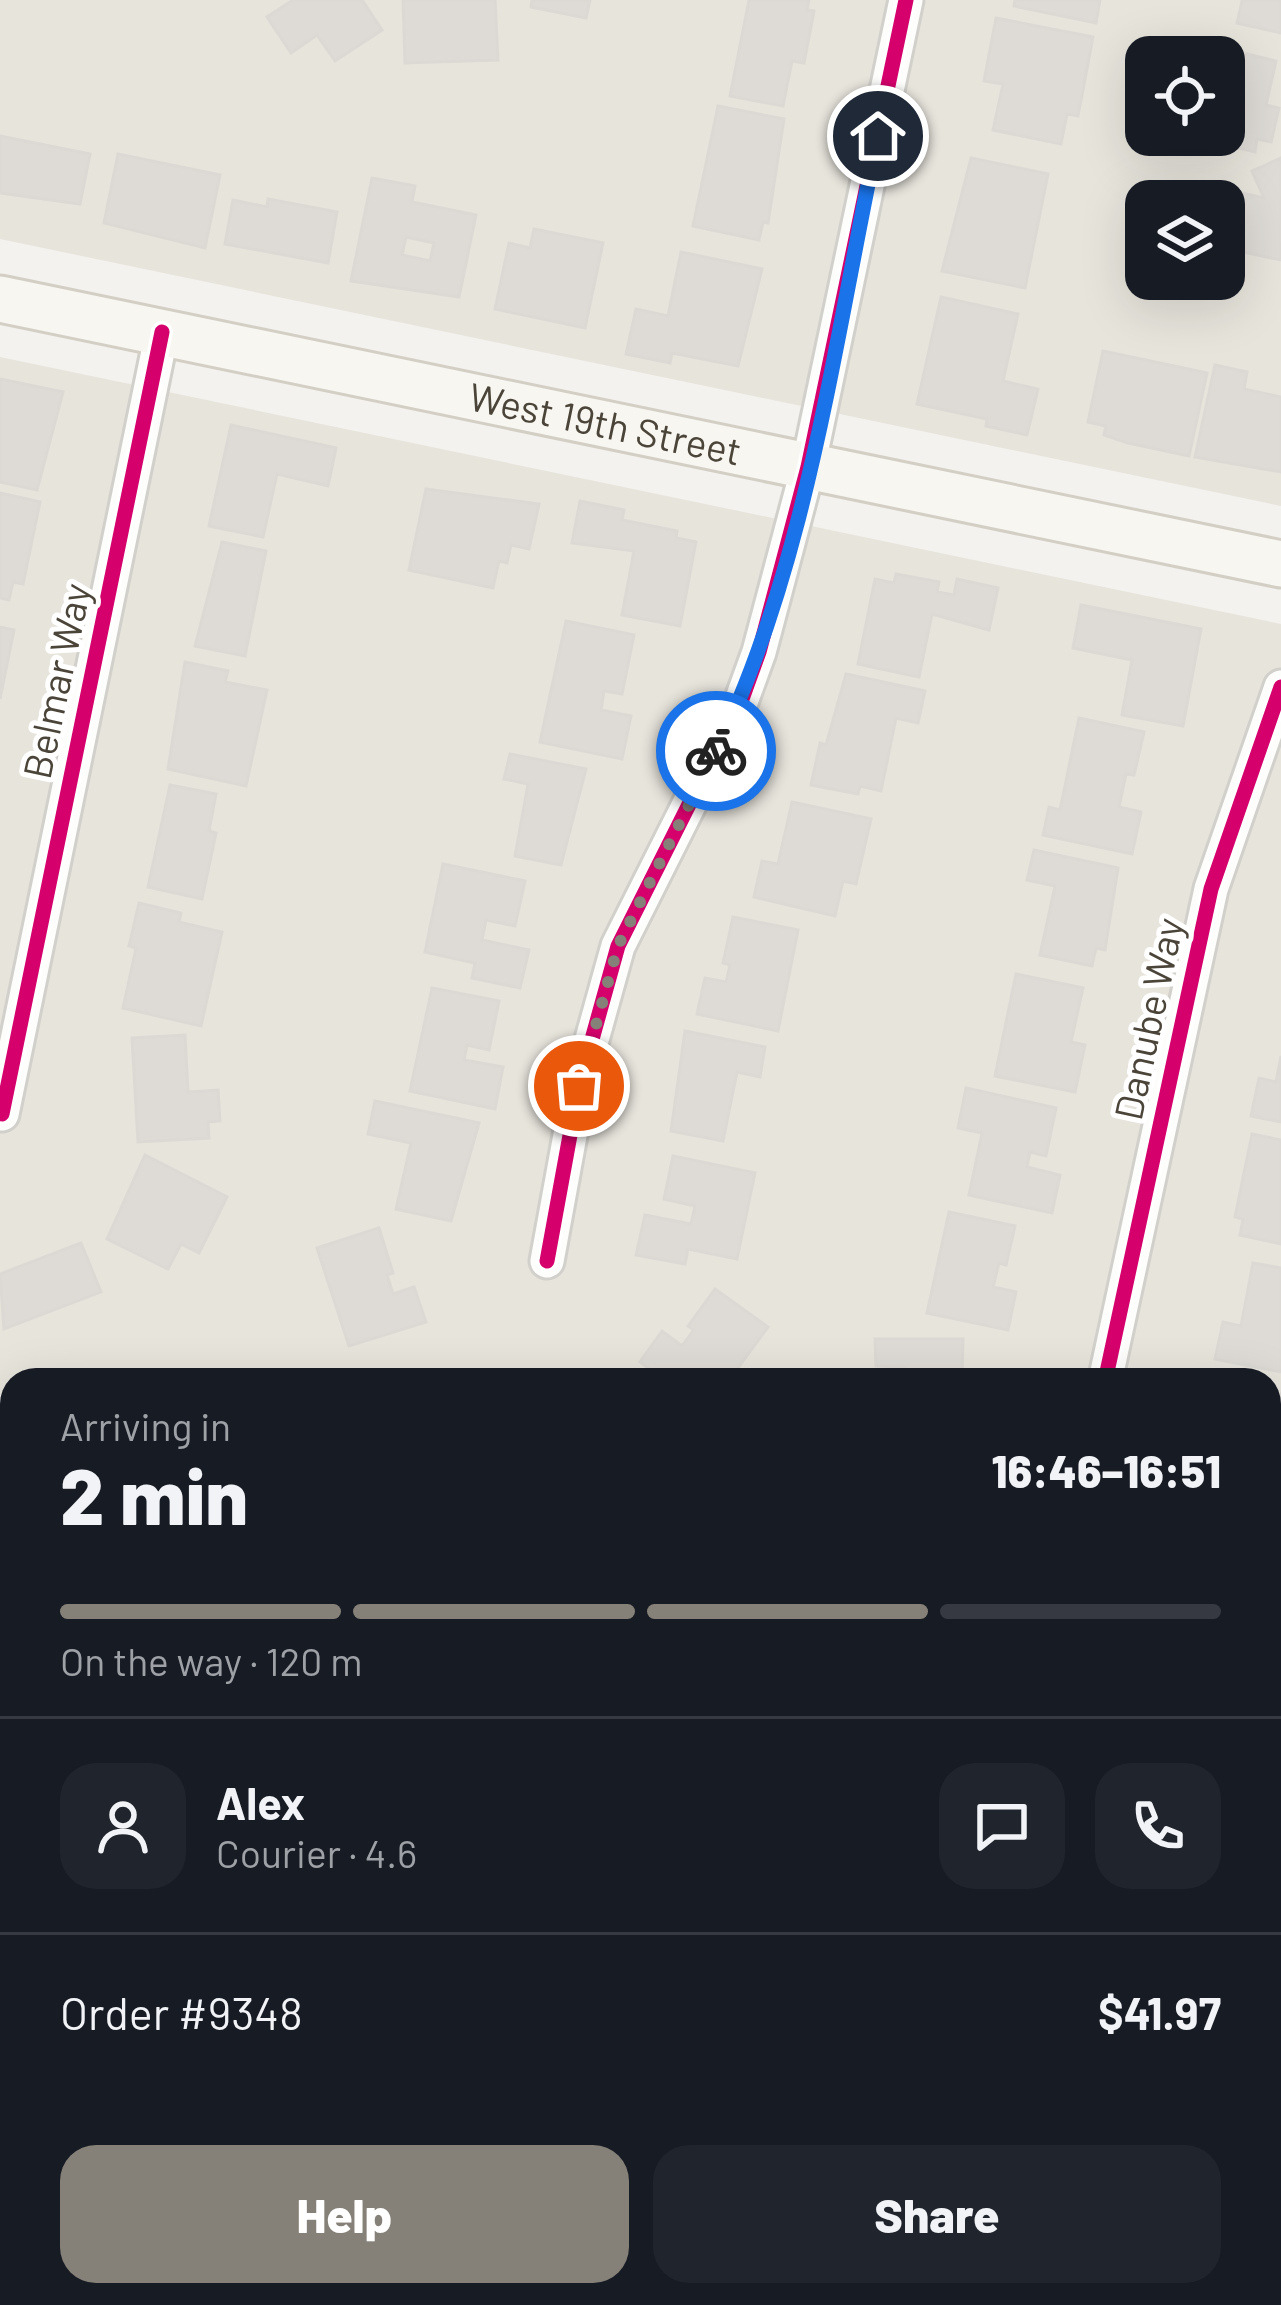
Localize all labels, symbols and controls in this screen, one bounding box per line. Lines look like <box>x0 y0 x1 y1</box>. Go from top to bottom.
map controls <box>1125 36 1245 300</box>
button: locate <box>1125 36 1245 156</box>
pin <box>827 85 929 187</box>
icon: home <box>845 103 911 169</box>
button: layers <box>1125 180 1245 300</box>
street label: West 19th Street <box>465 372 746 474</box>
street label: Belmar Way <box>12 579 99 783</box>
courier <box>656 691 776 811</box>
icon: bike <box>683 718 749 784</box>
street label: Danube Way <box>1103 913 1192 1124</box>
pin <box>528 1035 630 1137</box>
icon: bag <box>546 1053 612 1119</box>
text: Arriving in <box>60 1402 231 1449</box>
text: 16:46–16:51 <box>992 1443 1221 1497</box>
text: 2 min <box>60 1447 248 1541</box>
text: On the way · 120 m <box>60 1637 362 1684</box>
button: person <box>60 1763 186 1889</box>
button: chat <box>939 1763 1065 1889</box>
button: phone <box>1095 1763 1221 1889</box>
text: Alex <box>216 1775 305 1829</box>
text: Courier · 4.6 <box>216 1829 417 1876</box>
text: Order #9348 <box>60 1985 303 2039</box>
text: $41.97 <box>1098 1985 1221 2039</box>
button: Help <box>60 2145 629 2283</box>
button: Share <box>653 2145 1221 2283</box>

